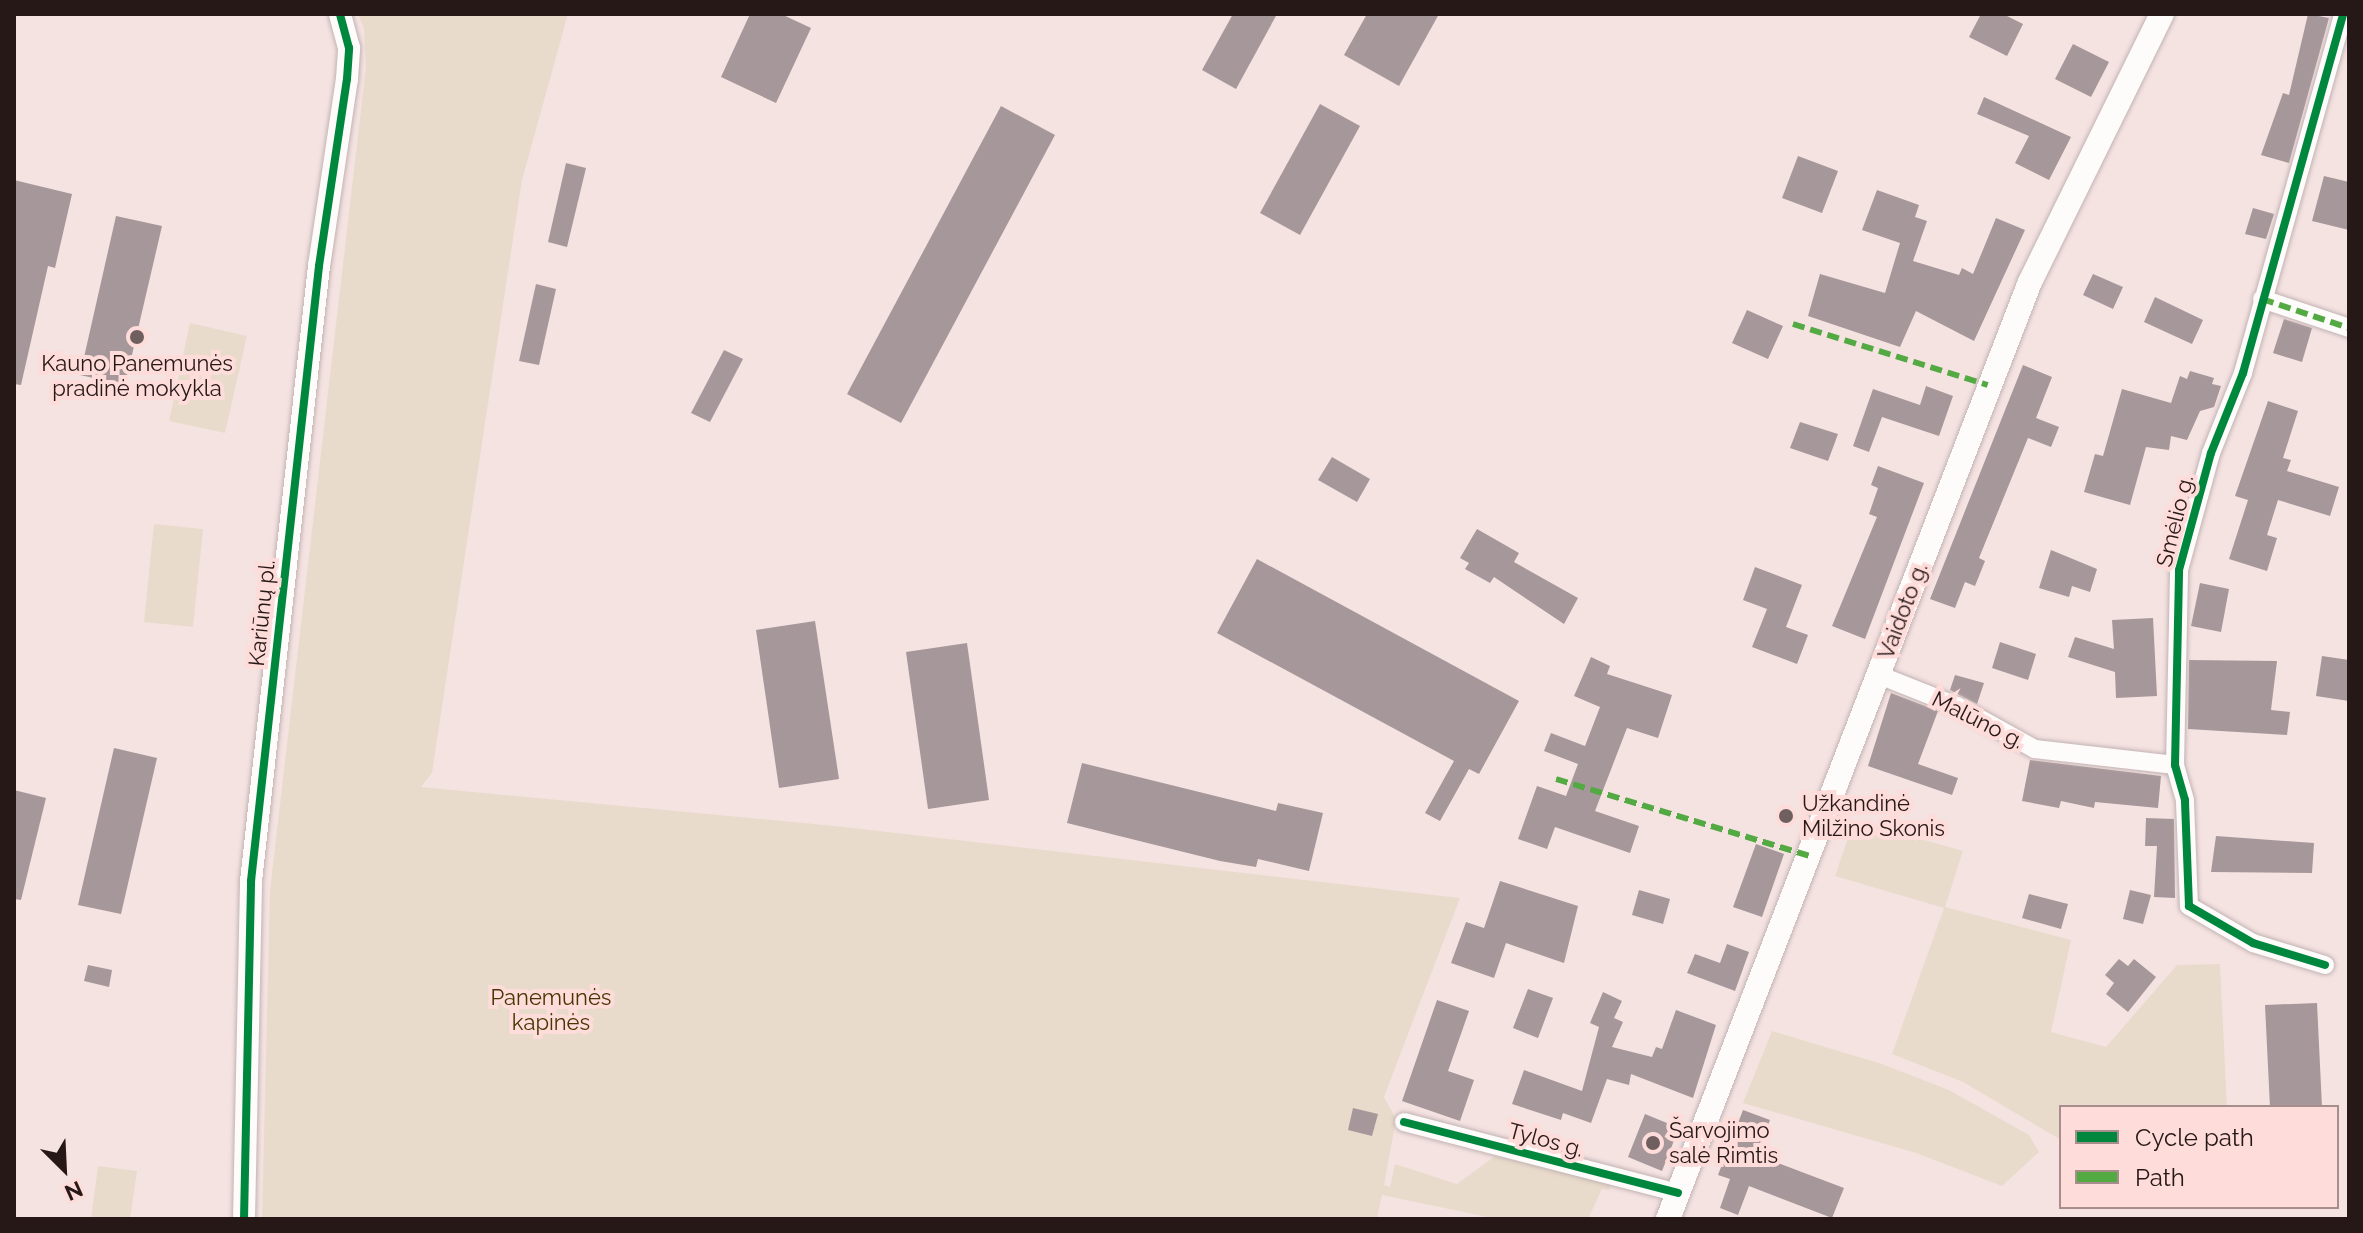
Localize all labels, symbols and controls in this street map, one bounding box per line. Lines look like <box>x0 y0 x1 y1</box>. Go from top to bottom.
marker: Kauno Panemunės pradinė mokykla <box>128 328 146 346</box>
place label: Kauno Panemunės pradinė mokykla <box>41 350 233 402</box>
street label: Smėlio g. <box>2151 472 2199 570</box>
street label: Kariūnų pl. <box>243 558 281 668</box>
street label: Vaidoto g. <box>1873 559 1933 663</box>
street label: Malūno g. <box>1928 686 2028 754</box>
place label: Užkandinė Milžino Skonis <box>1802 790 1945 842</box>
marker: Užkandinė Milžino Skonis <box>1777 807 1795 825</box>
park label: Panemunės kapinės <box>491 984 611 1036</box>
legend <box>2059 1105 2339 1209</box>
street label: Tylos g. <box>1506 1117 1586 1163</box>
place label: Šarvojimo salė Rimtis <box>1669 1117 1778 1168</box>
text: Cycle path <box>2135 1123 2254 1152</box>
north arrow <box>24 1129 104 1209</box>
marker: Šarvojimo salė Rimtis <box>1644 1134 1662 1152</box>
text: Path <box>2135 1163 2185 1192</box>
text: N <box>61 1176 87 1206</box>

